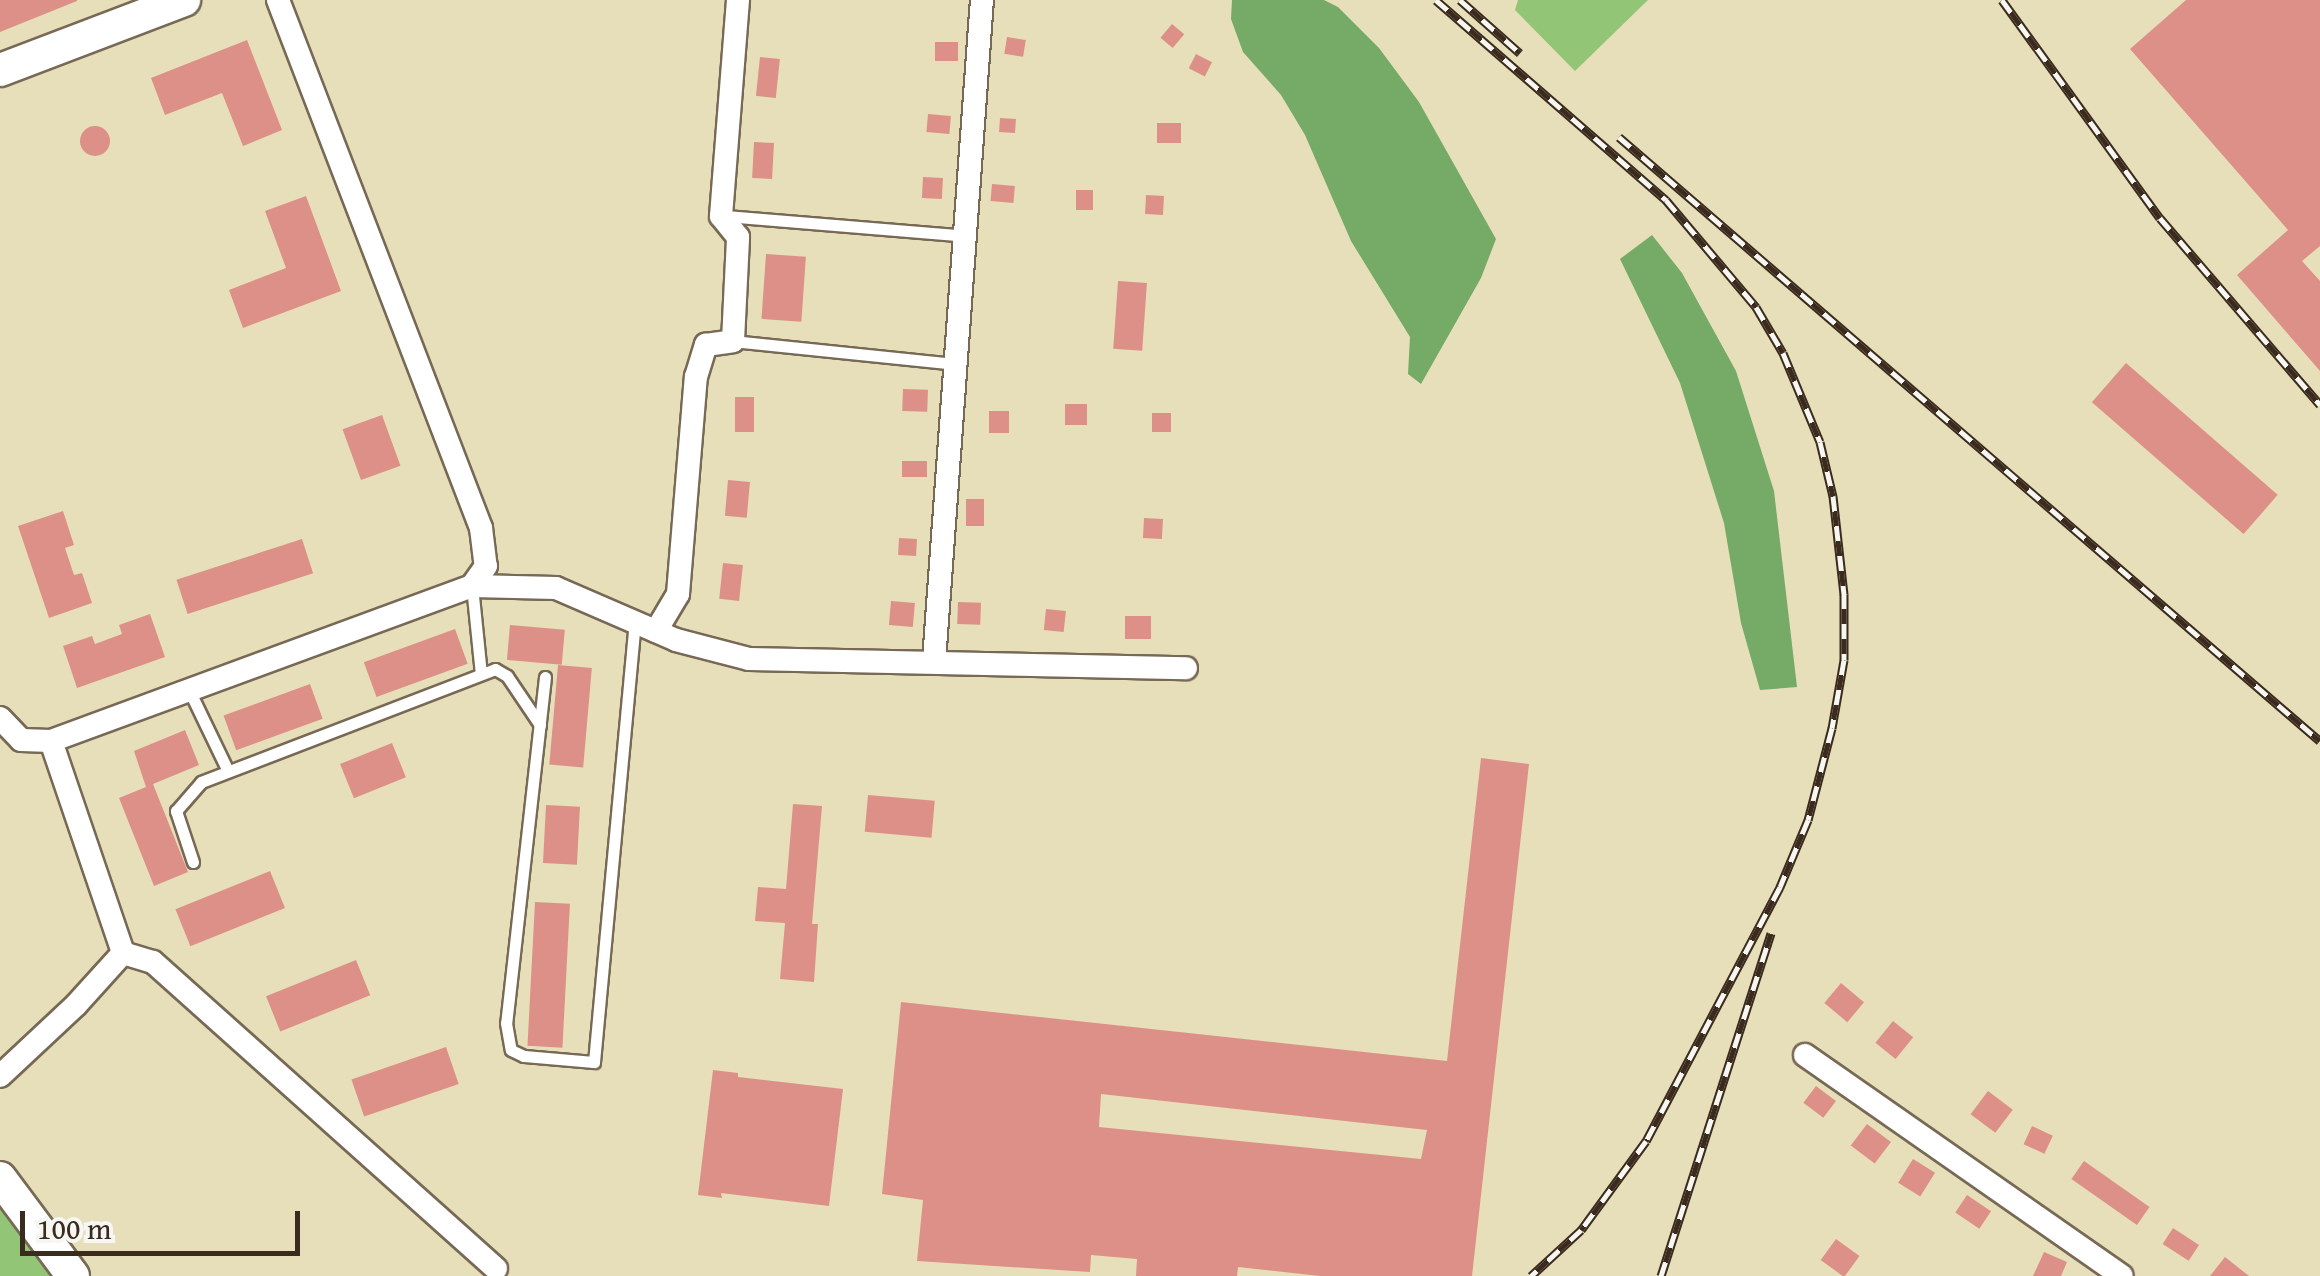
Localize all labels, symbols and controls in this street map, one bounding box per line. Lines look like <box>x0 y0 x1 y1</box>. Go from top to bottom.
scale bar <box>25 1191 305 1253</box>
text: 100 m <box>37 1206 111 1250</box>

